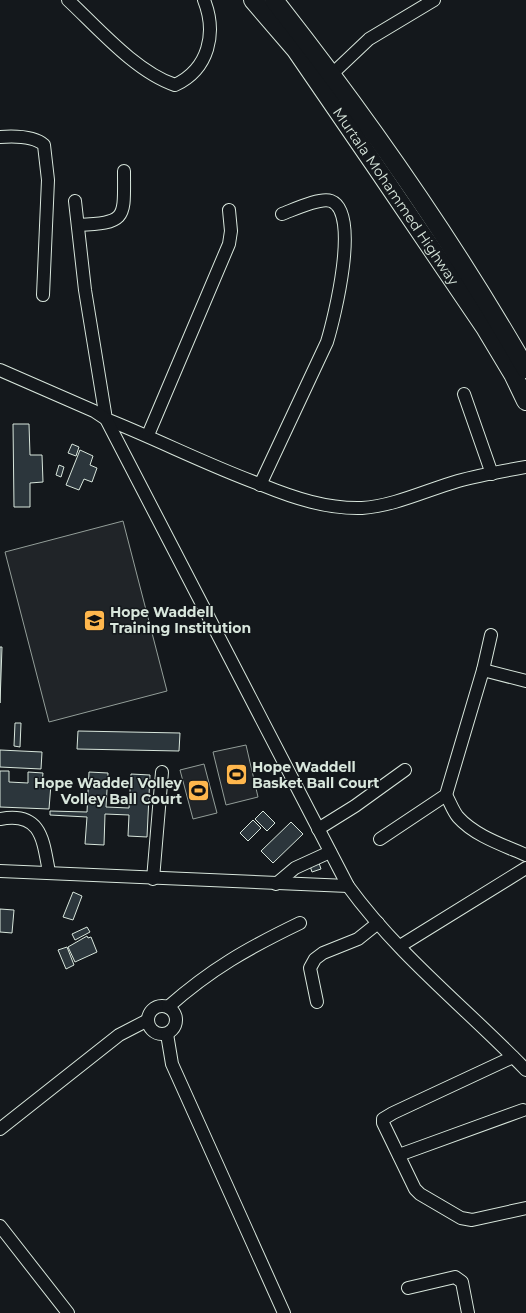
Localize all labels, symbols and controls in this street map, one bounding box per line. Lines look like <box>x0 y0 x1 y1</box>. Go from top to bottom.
street label: Murtala Mohammed Highway <box>329 104 463 289</box>
place label: Hope Waddell Training Institution <box>110 603 251 637</box>
school or university icon: Hope Waddell Training Institution <box>82 607 108 633</box>
place label: Hope Waddell Basket Ball Court <box>252 758 379 792</box>
sports icon: Hope Waddell Basket Ball Court <box>223 762 249 788</box>
place label: Hope Waddel Volley Volley Ball Court <box>34 774 183 808</box>
sports icon: Hope Waddel Volley Volley Ball Court <box>185 778 211 804</box>

